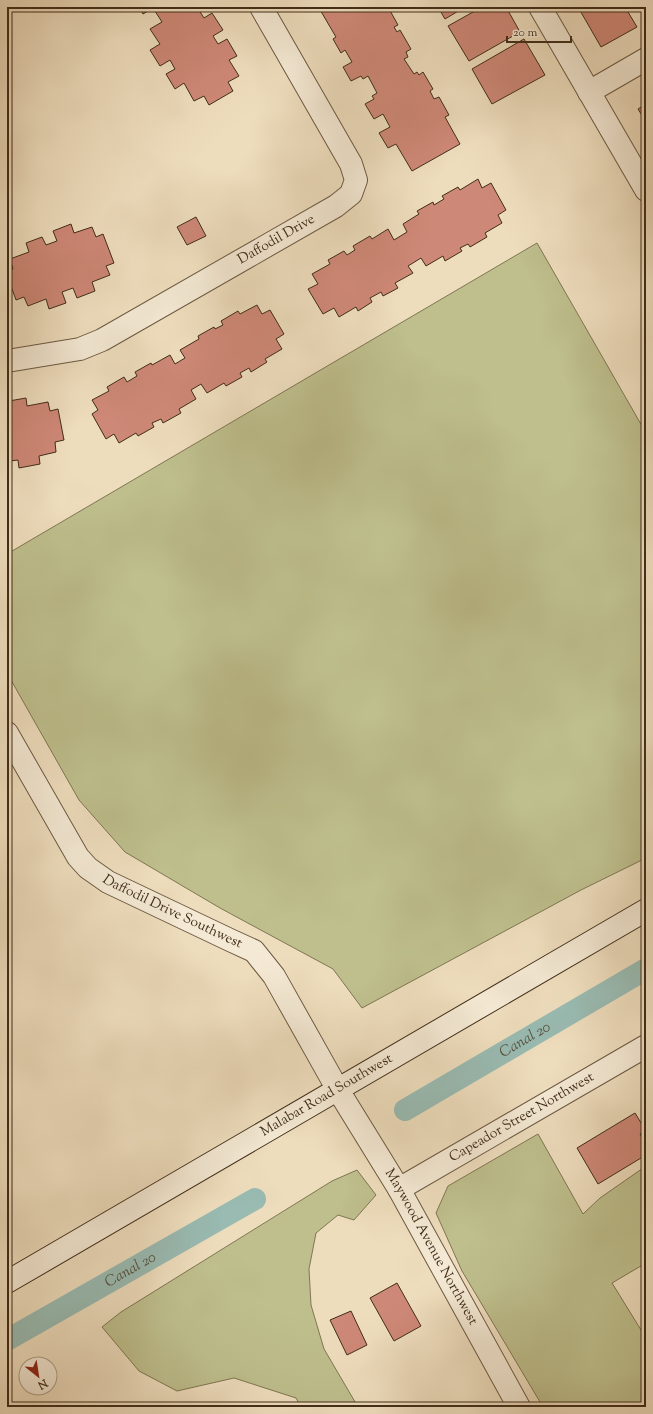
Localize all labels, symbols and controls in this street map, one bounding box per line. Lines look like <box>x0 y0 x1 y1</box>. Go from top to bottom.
scale bar <box>507 18 571 44</box>
text: 20 m <box>513 24 538 42</box>
street label: Daffodil Drive <box>234 210 319 270</box>
street label: Daffodil Drive Southwest <box>98 871 245 954</box>
water label: Canal 20 <box>495 1016 555 1063</box>
street label: Malabar Road Southwest <box>257 1049 397 1142</box>
street label: Capeador Street Northwest <box>446 1068 598 1168</box>
street label: Maywood Avenue Northwest <box>379 1165 482 1329</box>
water label: Canal 20 <box>101 1247 160 1293</box>
north arrow <box>18 1356 58 1396</box>
text: N <box>35 1374 51 1393</box>

